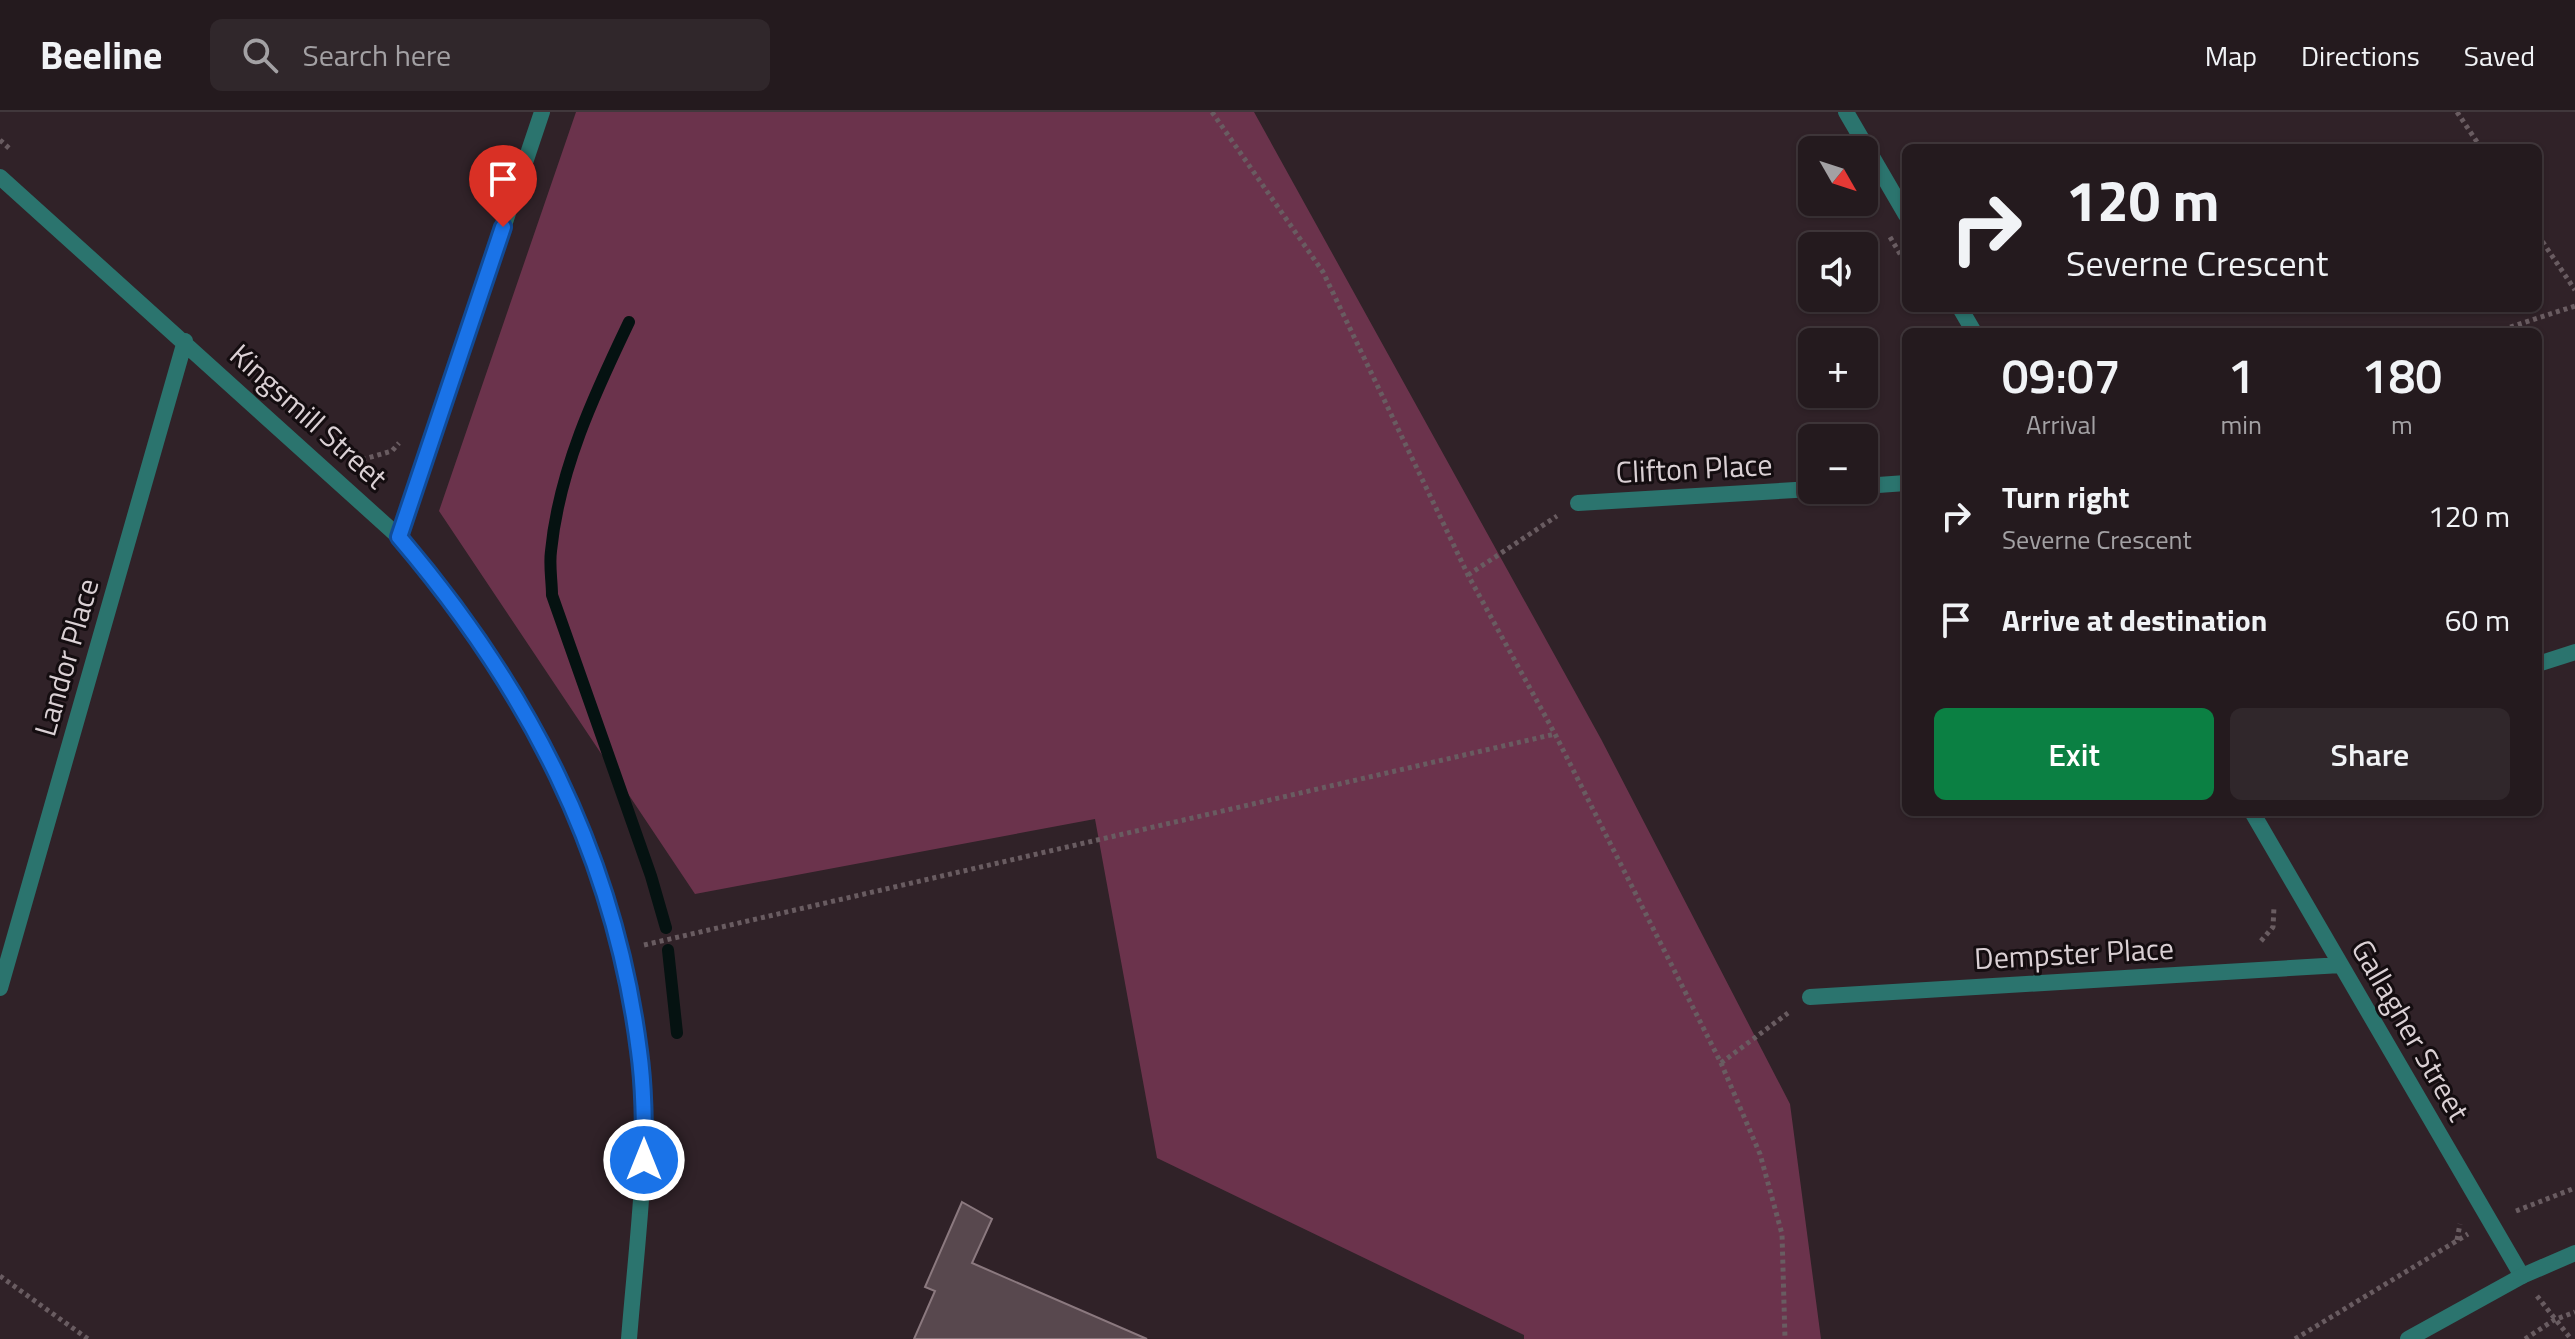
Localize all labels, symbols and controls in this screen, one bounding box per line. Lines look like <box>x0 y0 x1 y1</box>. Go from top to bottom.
search box <box>210 19 770 91</box>
text: Beeline <box>40 26 162 84</box>
text: Search here <box>302 32 451 78</box>
icon: search <box>238 33 282 77</box>
text: Map <box>2205 34 2257 77</box>
text: Directions <box>2301 34 2420 77</box>
text: Saved <box>2464 34 2535 77</box>
north arrow <box>1798 136 1878 216</box>
map controls <box>1798 136 1878 504</box>
pin <box>469 145 537 227</box>
icon: arrive <box>481 157 525 201</box>
text: 120 m <box>2066 158 2219 243</box>
icon: right <box>1934 176 2038 280</box>
button: sound <box>1798 232 1878 312</box>
text: Severne Crescent <box>2066 235 2328 290</box>
button: + <box>1798 328 1878 408</box>
street label: Kingsmill Street <box>220 332 399 500</box>
text: 09:07 <box>2002 339 2121 412</box>
text: 1 <box>2228 339 2255 412</box>
text: 180 <box>2362 339 2442 412</box>
text: Arrival <box>2026 405 2096 444</box>
text: min <box>2220 405 2262 444</box>
text: m <box>2391 405 2413 444</box>
button: − <box>1798 424 1878 504</box>
street label: Clifton Place <box>1615 441 1773 495</box>
text: Turn right <box>2002 474 2130 520</box>
text: 120 m <box>2428 493 2510 539</box>
icon: right <box>1934 494 1978 538</box>
text: Severne Crescent <box>2002 520 2192 559</box>
street label: Landor Place <box>22 573 110 741</box>
text: Arrive at destination <box>2002 597 2267 643</box>
text: 60 m <box>2445 597 2510 643</box>
icon: arrive <box>1934 598 1978 642</box>
button: Exit <box>1934 708 2214 800</box>
button: Share <box>2230 708 2510 800</box>
street label: Dempster Place <box>1973 925 2175 981</box>
street label: Gallagher Street <box>2340 930 2482 1130</box>
position arrow <box>602 1118 686 1202</box>

